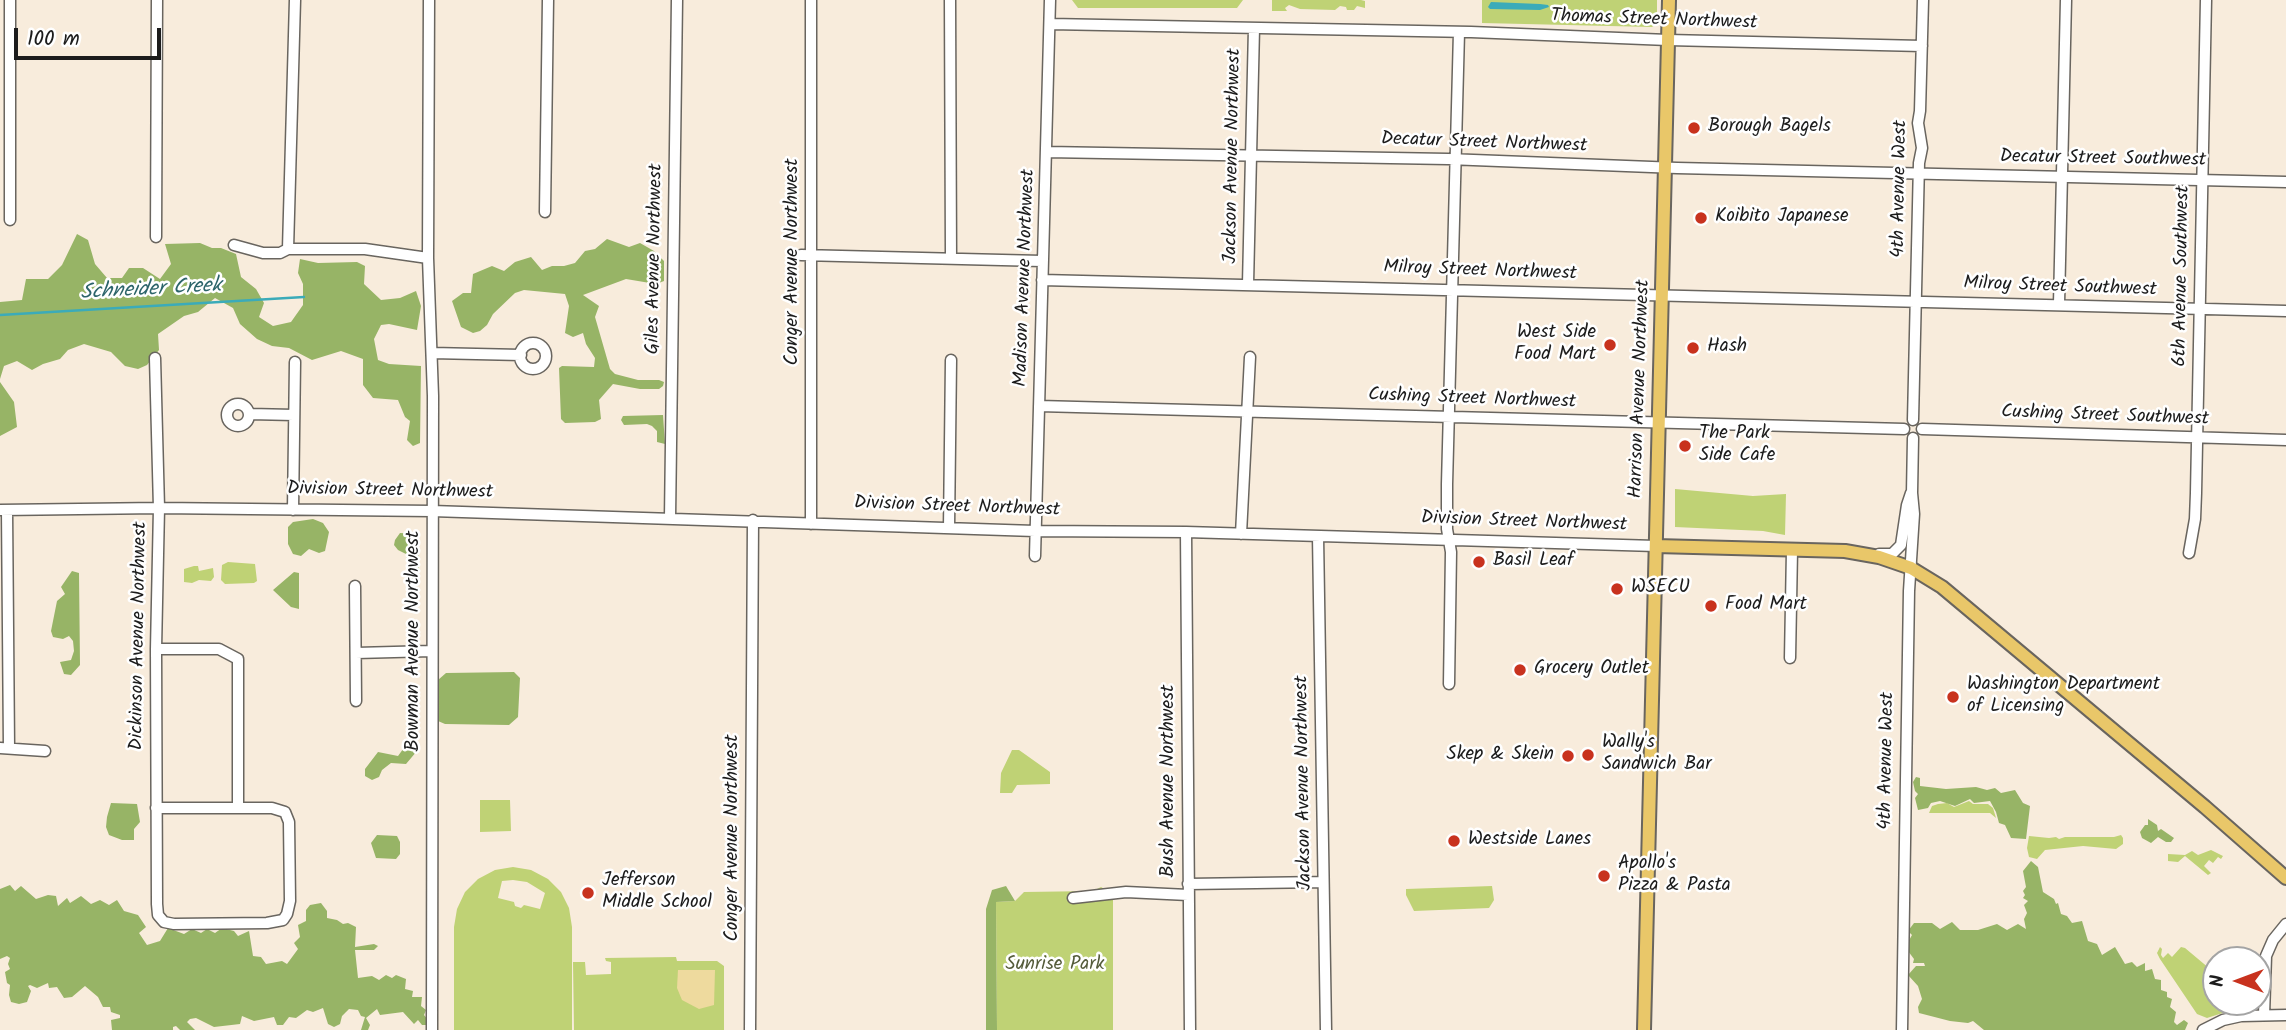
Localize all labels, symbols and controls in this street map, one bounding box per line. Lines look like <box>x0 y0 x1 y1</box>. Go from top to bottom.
street label: Thomas Street Northwest <box>1550 6 1758 36</box>
scale bar <box>18 14 164 58</box>
text: 100 m <box>27 23 80 56</box>
street label: Jackson Avenue Northwest <box>1221 48 1247 264</box>
place label: Borough Bagels <box>1708 117 1831 139</box>
marker: Borough Bagels <box>1686 120 1702 136</box>
street label: 4th Avenue West <box>1888 120 1914 258</box>
street label: Decatur Street Northwest <box>1380 129 1588 159</box>
street label: Decatur Street Southwest <box>2000 147 2206 173</box>
street label: Conger Avenue Northwest <box>783 158 805 366</box>
street label: Giles Avenue Northwest <box>643 163 669 355</box>
street label: Madison Avenue Northwest <box>1011 169 1041 387</box>
street label: 6th Avenue Southwest <box>2170 185 2196 367</box>
place label: Koibito Japanese <box>1715 207 1849 229</box>
marker: Koibito Japanese <box>1693 210 1709 226</box>
street label: Milroy Street Northwest <box>1383 257 1577 287</box>
street label: Milroy Street Southwest <box>1963 273 2157 303</box>
water label: Schneider Creek <box>80 275 222 307</box>
street label: Harrison Avenue Northwest <box>1626 279 1656 499</box>
place label: West Side Food Mart <box>1514 323 1596 367</box>
marker: West Side Food Mart <box>1602 337 1618 353</box>
place label: Hash <box>1707 337 1747 359</box>
marker: Hash <box>1685 340 1701 356</box>
street label: Cushing Street Northwest <box>1368 385 1576 415</box>
street label: Cushing Street Southwest <box>2001 402 2209 432</box>
place label: The Park Side Cafe <box>1699 424 1775 468</box>
marker: The Park Side Cafe <box>1677 438 1693 454</box>
street label: Division Street Northwest <box>287 479 493 505</box>
street label: Division Street Northwest <box>854 493 1060 523</box>
street label: Division Street Northwest <box>1421 508 1627 538</box>
street label: Dickinson Avenue Northwest <box>127 521 153 751</box>
street label: Bowman Avenue Northwest <box>404 531 426 751</box>
place label: Basil Leaf <box>1493 551 1574 573</box>
marker: Basil Leaf <box>1471 554 1487 570</box>
place label: WSECU <box>1631 578 1690 600</box>
marker: WSECU <box>1609 581 1625 597</box>
place label: Food Mart <box>1725 595 1807 617</box>
marker: Food Mart <box>1703 598 1719 614</box>
place label: Grocery Outlet <box>1534 659 1649 681</box>
marker: Grocery Outlet <box>1512 662 1528 678</box>
street label: Jackson Avenue Northwest <box>1292 675 1318 891</box>
place label: Washington Department of Licensing <box>1967 675 2160 719</box>
street label: Bush Avenue Northwest <box>1159 685 1181 877</box>
marker: Washington Department of Licensing <box>1945 689 1961 705</box>
street label: 4th Avenue West <box>1875 692 1901 830</box>
place label: Wally's Sandwich Bar <box>1602 733 1711 777</box>
street label: Conger Avenue Northwest <box>723 734 745 942</box>
place label: Skep & Skein <box>1447 745 1554 767</box>
marker: Wally's Sandwich Bar <box>1580 747 1596 763</box>
marker: Skep & Skein <box>1560 748 1576 764</box>
place label: Westside Lanes <box>1468 830 1591 852</box>
marker: Westside Lanes <box>1446 833 1462 849</box>
place label: Apollo's Pizza & Pasta <box>1618 854 1731 898</box>
marker: Apollo's Pizza & Pasta <box>1596 868 1612 884</box>
place label: Jefferson Middle School <box>602 871 712 915</box>
marker: Jefferson Middle School <box>580 885 596 901</box>
north arrow <box>2202 946 2272 1016</box>
park label: Sunrise Park <box>1006 955 1104 977</box>
text: N <box>2203 975 2233 987</box>

